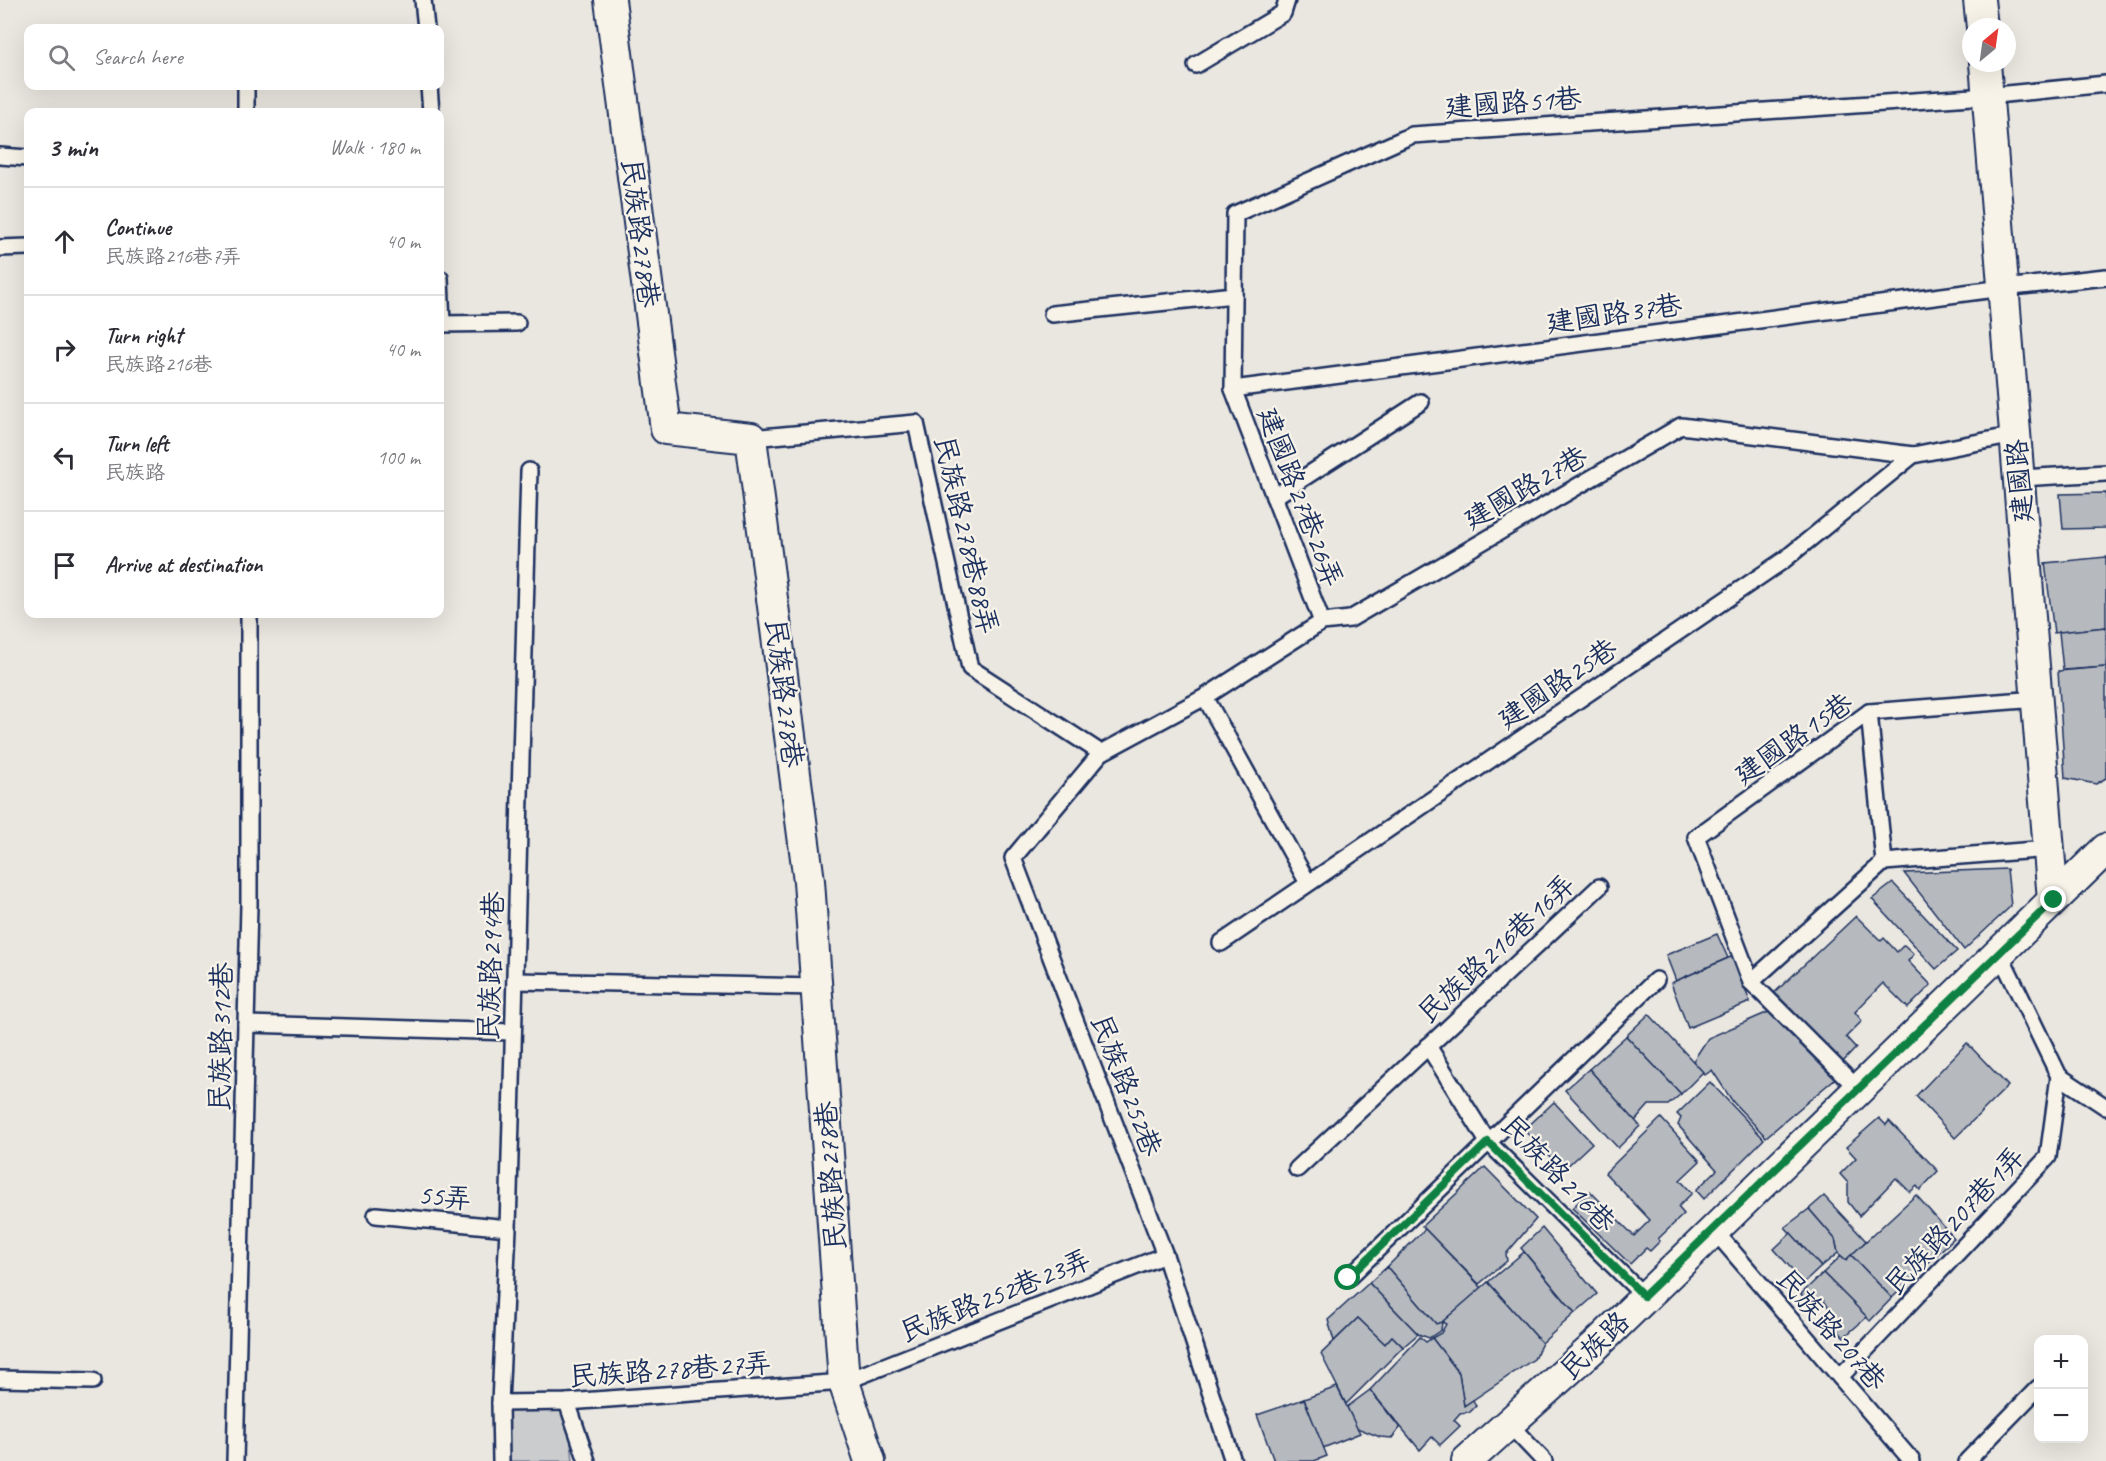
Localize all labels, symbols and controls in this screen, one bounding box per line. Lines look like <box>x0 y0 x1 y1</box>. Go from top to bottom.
north arrow <box>1962 18 2016 72</box>
search box <box>24 24 444 90</box>
icon: search <box>45 41 78 74</box>
text: Search here <box>93 43 183 71</box>
street label: 建國路51巷 <box>1443 80 1584 125</box>
text: 3 min <box>48 131 98 164</box>
text: Walk · 180 m <box>330 135 420 160</box>
street label: 民族路278巷 <box>614 157 667 311</box>
text: Continue <box>105 214 171 242</box>
icon: ahead <box>48 225 81 258</box>
text: 40 m <box>386 229 420 254</box>
text: 民族路216巷7弄 <box>105 244 241 269</box>
street label: 建國路37巷 <box>1544 286 1685 340</box>
text: Turn right <box>105 322 182 350</box>
icon: right <box>48 333 81 366</box>
text: 40 m <box>386 337 420 362</box>
text: 民族路216巷 <box>105 352 212 377</box>
street label: 建國路27巷26弄 <box>1250 402 1351 592</box>
text: Turn left <box>105 430 169 458</box>
street label: 民族路278巷88弄 <box>927 432 1006 638</box>
street label: 建國路27巷 <box>1457 437 1594 537</box>
street label: 建國路 <box>1998 438 2041 524</box>
icon: left <box>48 441 81 474</box>
text: 100 m <box>377 445 420 470</box>
text: 民族路 <box>105 460 165 485</box>
icon: arrive <box>48 549 81 582</box>
text: Arrive at destination <box>105 551 262 579</box>
street label: 民族路278巷 <box>758 617 811 771</box>
street label: 建國路25巷 <box>1491 630 1625 736</box>
street label: 建國路15巷 <box>1727 684 1860 792</box>
street label: 民族路216巷16弄 <box>1410 866 1583 1030</box>
route end <box>2040 886 2066 912</box>
street label: 民族路294巷 <box>470 890 511 1041</box>
street label: 民族路312巷 <box>202 961 239 1112</box>
street label: 民族路252巷 <box>1083 1009 1170 1162</box>
street label: 民族路278巷 <box>808 1099 853 1252</box>
street label: 民族路216巷 <box>1494 1107 1624 1240</box>
street label: 民族路207巷1弄 <box>1877 1139 2032 1302</box>
street label: 55弄 <box>417 1176 473 1217</box>
street label: 民族路252巷23弄 <box>895 1241 1096 1350</box>
street label: 民族路207巷 <box>1769 1261 1895 1398</box>
route start <box>1334 1264 1360 1290</box>
street label: 民族路 <box>1552 1304 1637 1387</box>
map controls <box>2034 1335 2088 1443</box>
button: + <box>2034 1335 2088 1389</box>
street label: 民族路278巷27弄 <box>568 1345 773 1394</box>
button: − <box>2034 1389 2088 1443</box>

